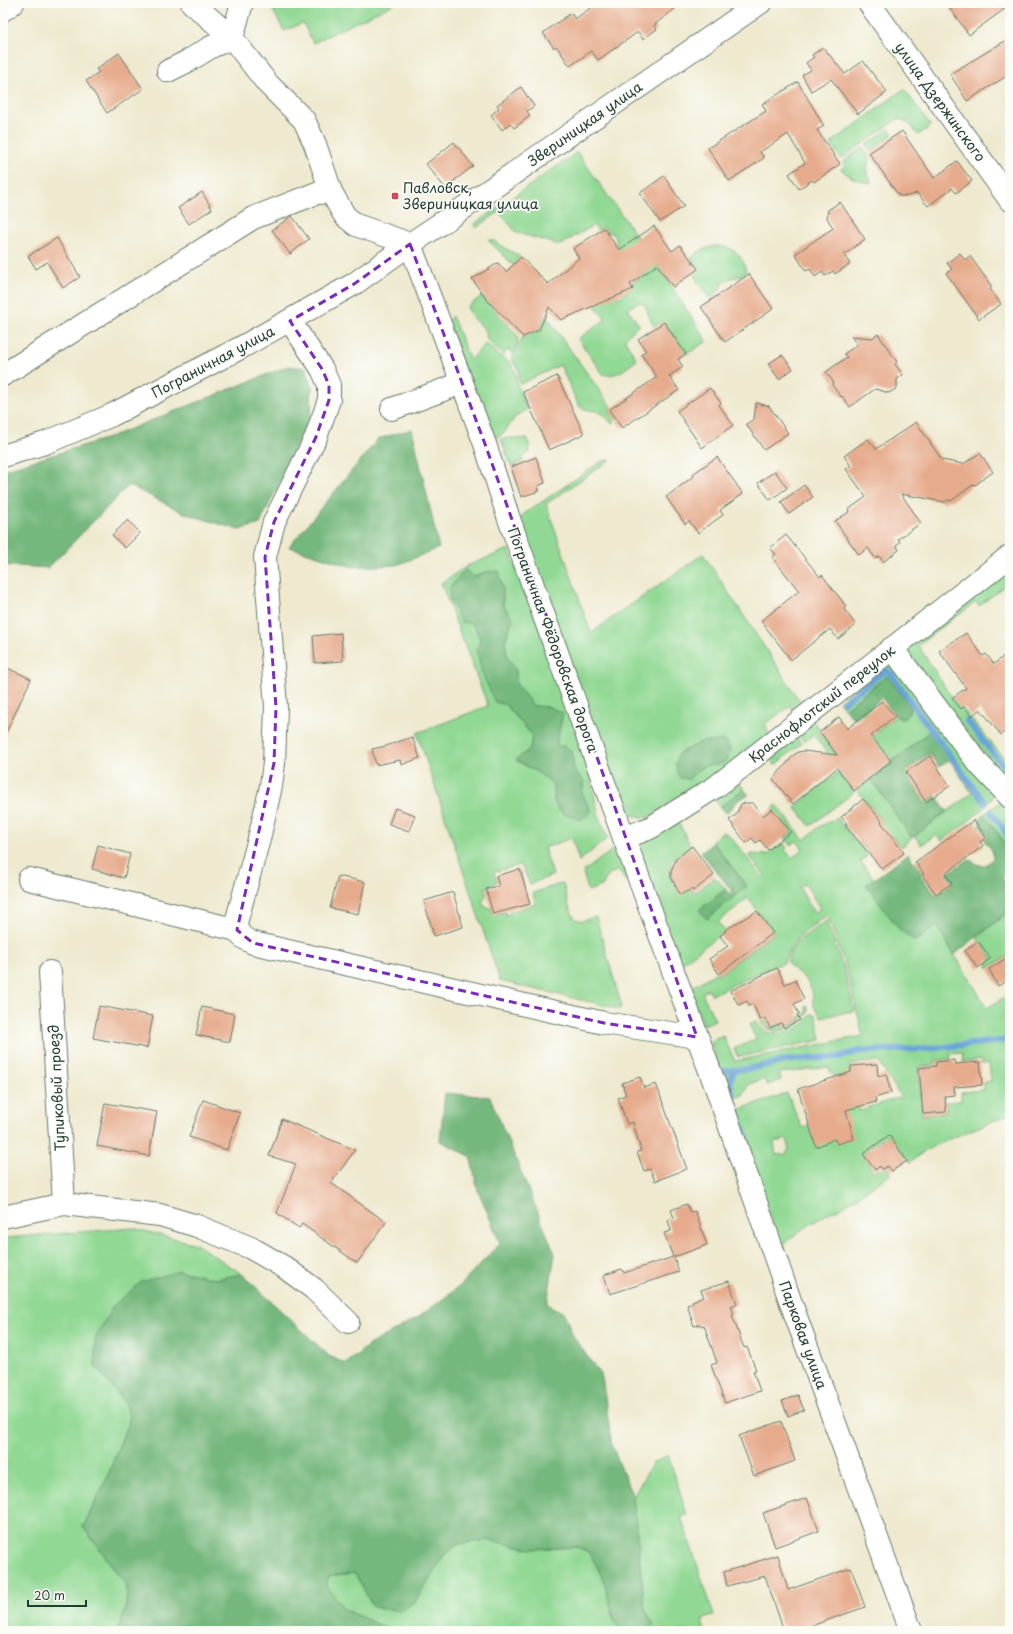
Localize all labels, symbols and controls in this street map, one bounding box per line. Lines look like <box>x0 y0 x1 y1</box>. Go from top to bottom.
street label: улица Дзержинского <box>890 38 991 166</box>
street label: Звериницкая улица <box>522 76 646 172</box>
place label: Павловск, Звериницкая улица <box>402 177 539 214</box>
marker: Павловск, Звериницкая улица <box>390 191 400 201</box>
street label: Пограничная улица <box>147 320 278 403</box>
street label: Пограничная Фёдоровская дорога <box>503 524 604 756</box>
street label: Краснофлотский переулок <box>744 639 900 767</box>
street label: Тупиковый проезд <box>43 1024 70 1152</box>
street label: Парковая улица <box>774 1278 833 1392</box>
scale bar <box>28 1582 86 1608</box>
text: 20 m <box>34 1586 65 1604</box>

